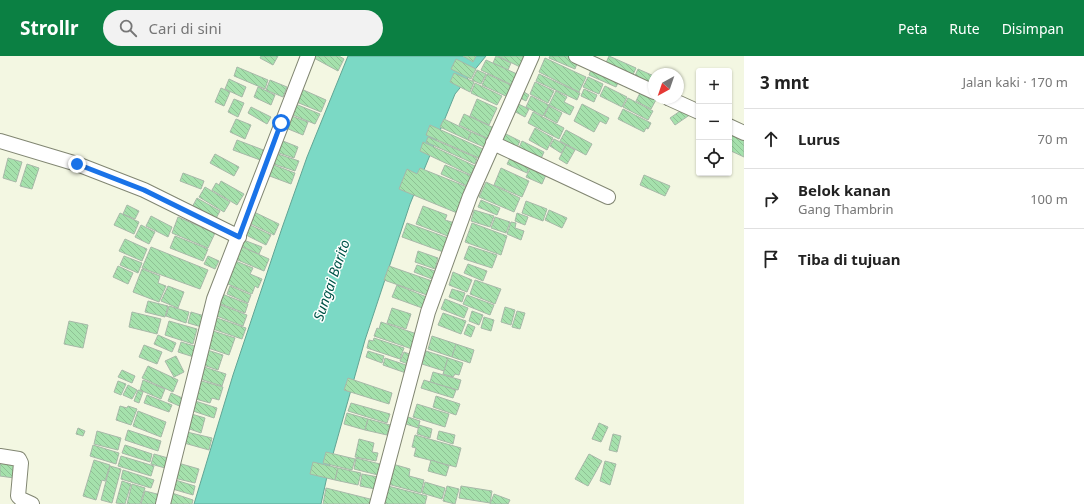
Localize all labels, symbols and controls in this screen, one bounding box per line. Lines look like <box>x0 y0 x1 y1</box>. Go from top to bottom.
search box <box>103 10 383 46</box>
text: Strollr <box>20 15 79 41</box>
icon: search <box>117 17 139 39</box>
text: Cari di sini <box>149 18 222 38</box>
text: Peta <box>898 19 927 38</box>
text: Rute <box>949 19 980 38</box>
text: Disimpan <box>1002 19 1064 38</box>
north arrow <box>648 68 684 104</box>
map controls <box>696 68 732 176</box>
button: + <box>696 68 732 104</box>
text: 3 mnt <box>760 71 809 94</box>
text: Jalan kaki · 170 m <box>962 73 1068 91</box>
button: − <box>696 104 732 140</box>
route start <box>272 114 290 132</box>
icon: ahead <box>760 128 782 150</box>
text: Lurus <box>798 129 840 149</box>
text: 70 m <box>1038 130 1068 148</box>
button: locate <box>696 140 732 176</box>
route end <box>68 155 86 173</box>
text: Belok kanan <box>798 180 891 200</box>
icon: right <box>760 188 782 210</box>
text: 100 m <box>1030 190 1068 208</box>
text: Gang Thambrin <box>798 200 894 218</box>
water label: Sungai Barito <box>308 237 354 323</box>
icon: arrive <box>760 248 782 270</box>
text: Tiba di tujuan <box>798 249 901 269</box>

